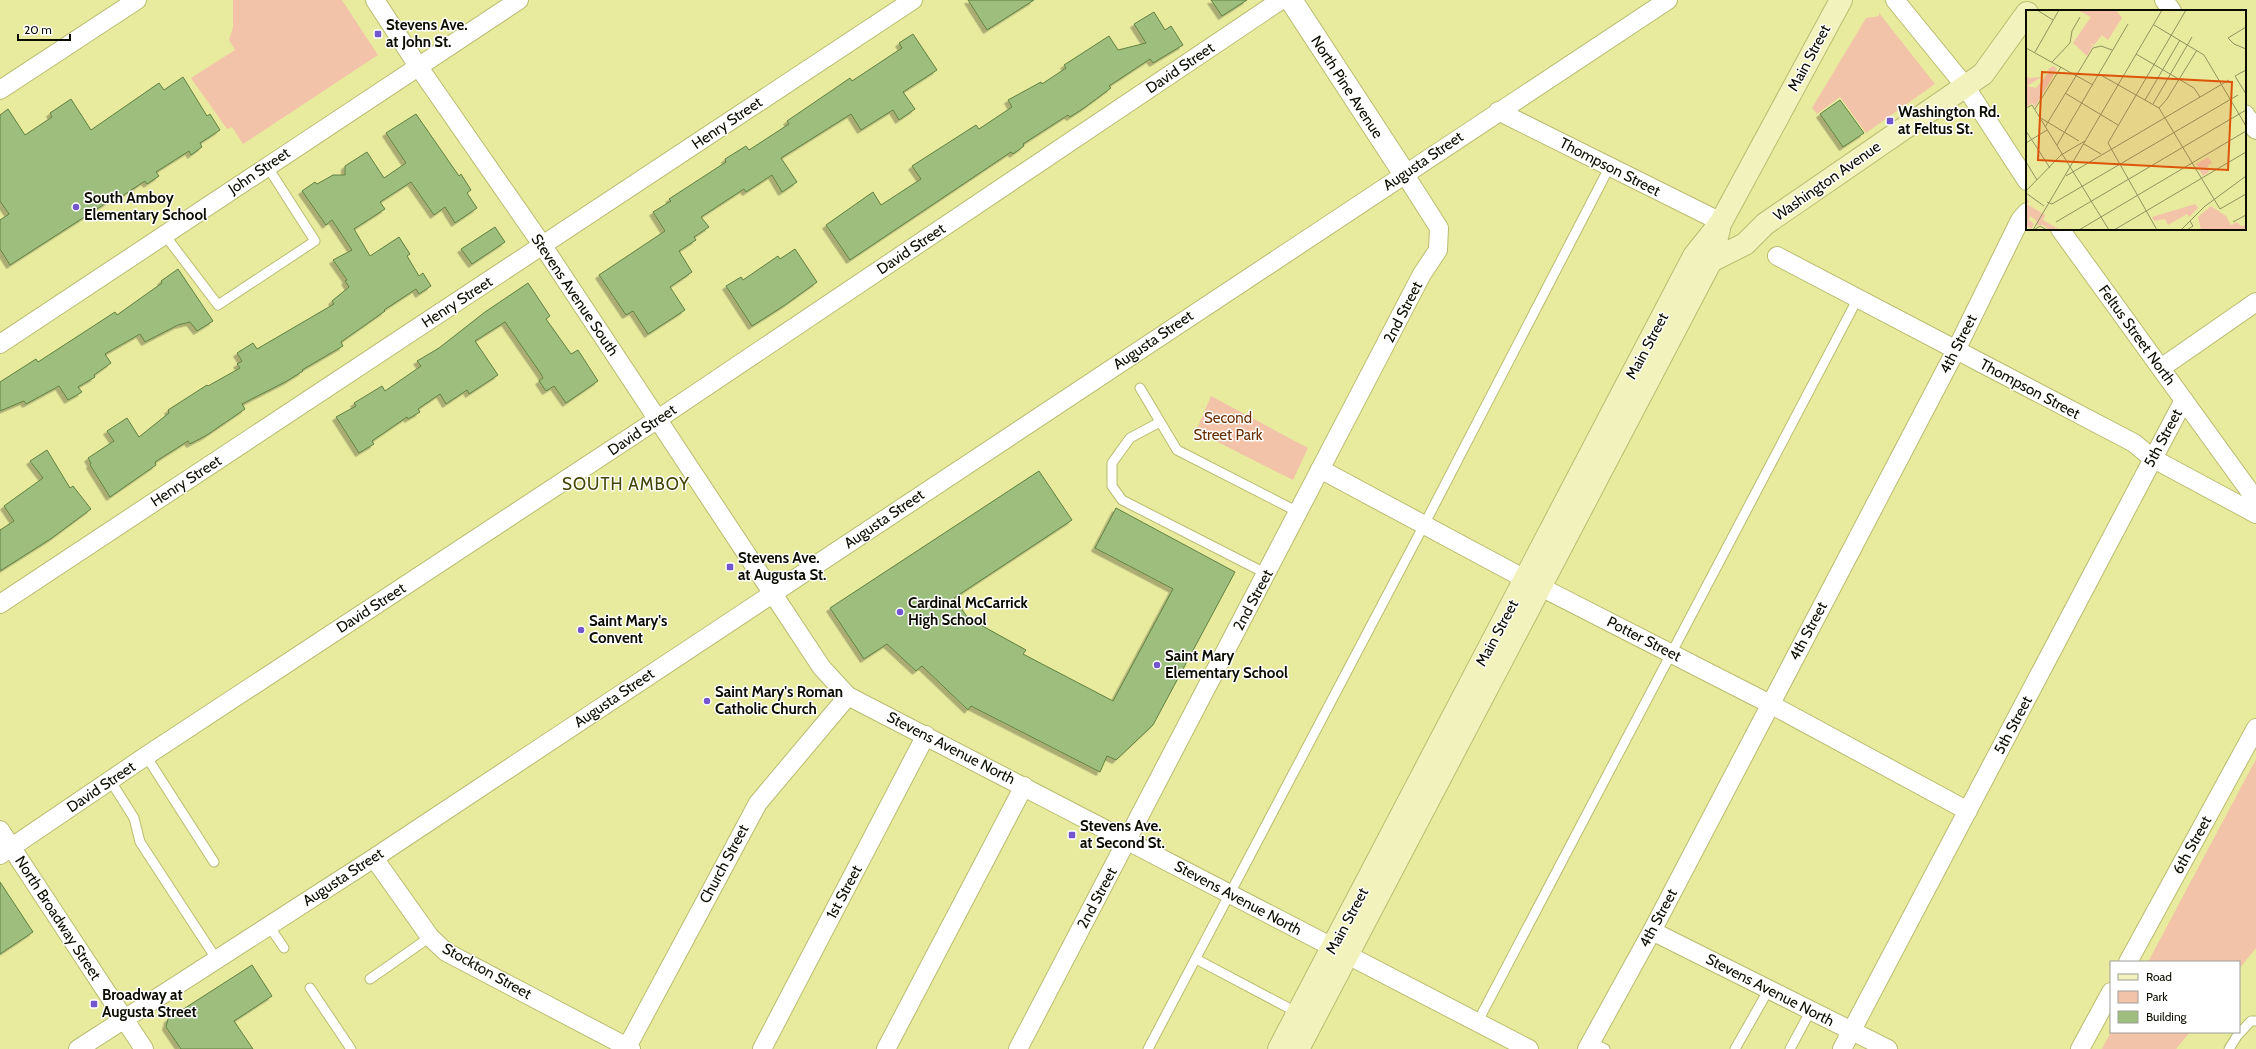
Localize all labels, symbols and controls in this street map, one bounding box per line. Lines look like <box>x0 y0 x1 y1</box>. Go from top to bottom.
inset map <box>2026 10 2246 230</box>
scale bar <box>18 16 70 42</box>
place label: Stevens Ave. at John St. <box>386 16 468 51</box>
text: 20 m <box>24 22 52 37</box>
street label: Main Street <box>1784 22 1834 94</box>
marker: Stevens Ave. at John St. <box>373 29 383 39</box>
street label: North Pine Avenue <box>1307 32 1387 142</box>
street label: David Street <box>1142 39 1218 97</box>
street label: Henry Street <box>689 93 765 153</box>
place label: Washington Rd. at Feltus St. <box>1898 103 2000 138</box>
marker: Washington Rd. at Feltus St. <box>1885 116 1895 126</box>
street label: Augusta Street <box>1380 128 1466 194</box>
street label: Thompson Street <box>1557 134 1663 200</box>
street label: Washington Avenue <box>1770 137 1884 225</box>
street label: John Street <box>224 144 293 199</box>
place label: South Amboy Elementary School <box>84 189 207 224</box>
marker: South Amboy Elementary School <box>71 202 81 212</box>
street label: David Street <box>873 220 949 278</box>
street label: Stevens Avenue South <box>528 231 622 359</box>
street label: Henry Street <box>418 272 496 332</box>
street label: 2nd Street <box>1380 278 1426 346</box>
street label: Feltus Street North <box>2095 281 2179 389</box>
street label: Augusta Street <box>1110 307 1196 373</box>
street label: Main Street <box>1622 310 1672 382</box>
street label: 4th Street <box>1936 311 1980 377</box>
street label: Thompson Street <box>1977 355 2083 423</box>
street label: David Street <box>604 401 680 459</box>
street label: 5th Street <box>2140 406 2186 470</box>
park label: Second Street Park <box>1194 409 1263 444</box>
street label: Henry Street <box>147 451 225 511</box>
district label: SOUTH AMBOY <box>562 474 690 494</box>
street label: Augusta Street <box>841 486 927 552</box>
place label: Stevens Ave. at Augusta St. <box>738 549 826 584</box>
marker: Stevens Ave. at Augusta St. <box>725 562 735 572</box>
street label: 2nd Street <box>1229 566 1277 634</box>
street label: David Street <box>333 579 409 637</box>
place label: Cardinal McCarrick High School <box>908 594 1029 629</box>
street label: Main Street <box>1472 597 1522 669</box>
street label: 4th Street <box>1785 599 1831 663</box>
marker: Cardinal McCarrick High School <box>895 607 905 617</box>
place label: Saint Mary's Convent <box>589 612 667 647</box>
street label: Potter Street <box>1604 613 1684 665</box>
marker: Saint Mary's Convent <box>576 625 586 635</box>
place label: Saint Mary Elementary School <box>1165 647 1288 682</box>
marker: Saint Mary Elementary School <box>1152 660 1162 670</box>
street label: Augusta Street <box>571 665 657 731</box>
place label: Saint Mary's Roman Catholic Church <box>715 683 843 718</box>
street label: 5th Street <box>1990 693 2036 757</box>
marker: Saint Mary's Roman Catholic Church <box>702 696 712 706</box>
street label: Stevens Avenue North <box>884 708 1018 788</box>
street label: David Street <box>63 758 139 816</box>
street label: 6th Street <box>2169 813 2215 877</box>
place label: Stevens Ave. at Second St. <box>1080 817 1165 852</box>
street label: Church Street <box>696 822 752 906</box>
marker: Stevens Ave. at Second St. <box>1067 830 1077 840</box>
street label: Augusta Street <box>299 844 387 910</box>
street label: North Broadway Street <box>11 853 105 983</box>
street label: Stevens Avenue North <box>1171 857 1305 939</box>
street label: 1st Street <box>822 862 866 922</box>
street label: 2nd Street <box>1073 864 1121 932</box>
street label: Main Street <box>1322 885 1372 957</box>
street label: 4th Street <box>1635 886 1681 950</box>
street label: Stockton Street <box>439 939 535 1003</box>
street label: Stevens Avenue North <box>1703 950 1837 1030</box>
legend <box>2110 961 2240 1033</box>
text: Road <box>2146 969 2172 984</box>
place label: Broadway at Augusta Street <box>102 986 197 1021</box>
text: Park <box>2146 989 2168 1004</box>
marker: Broadway at Augusta Street <box>89 999 99 1009</box>
text: Building <box>2146 1009 2188 1024</box>

